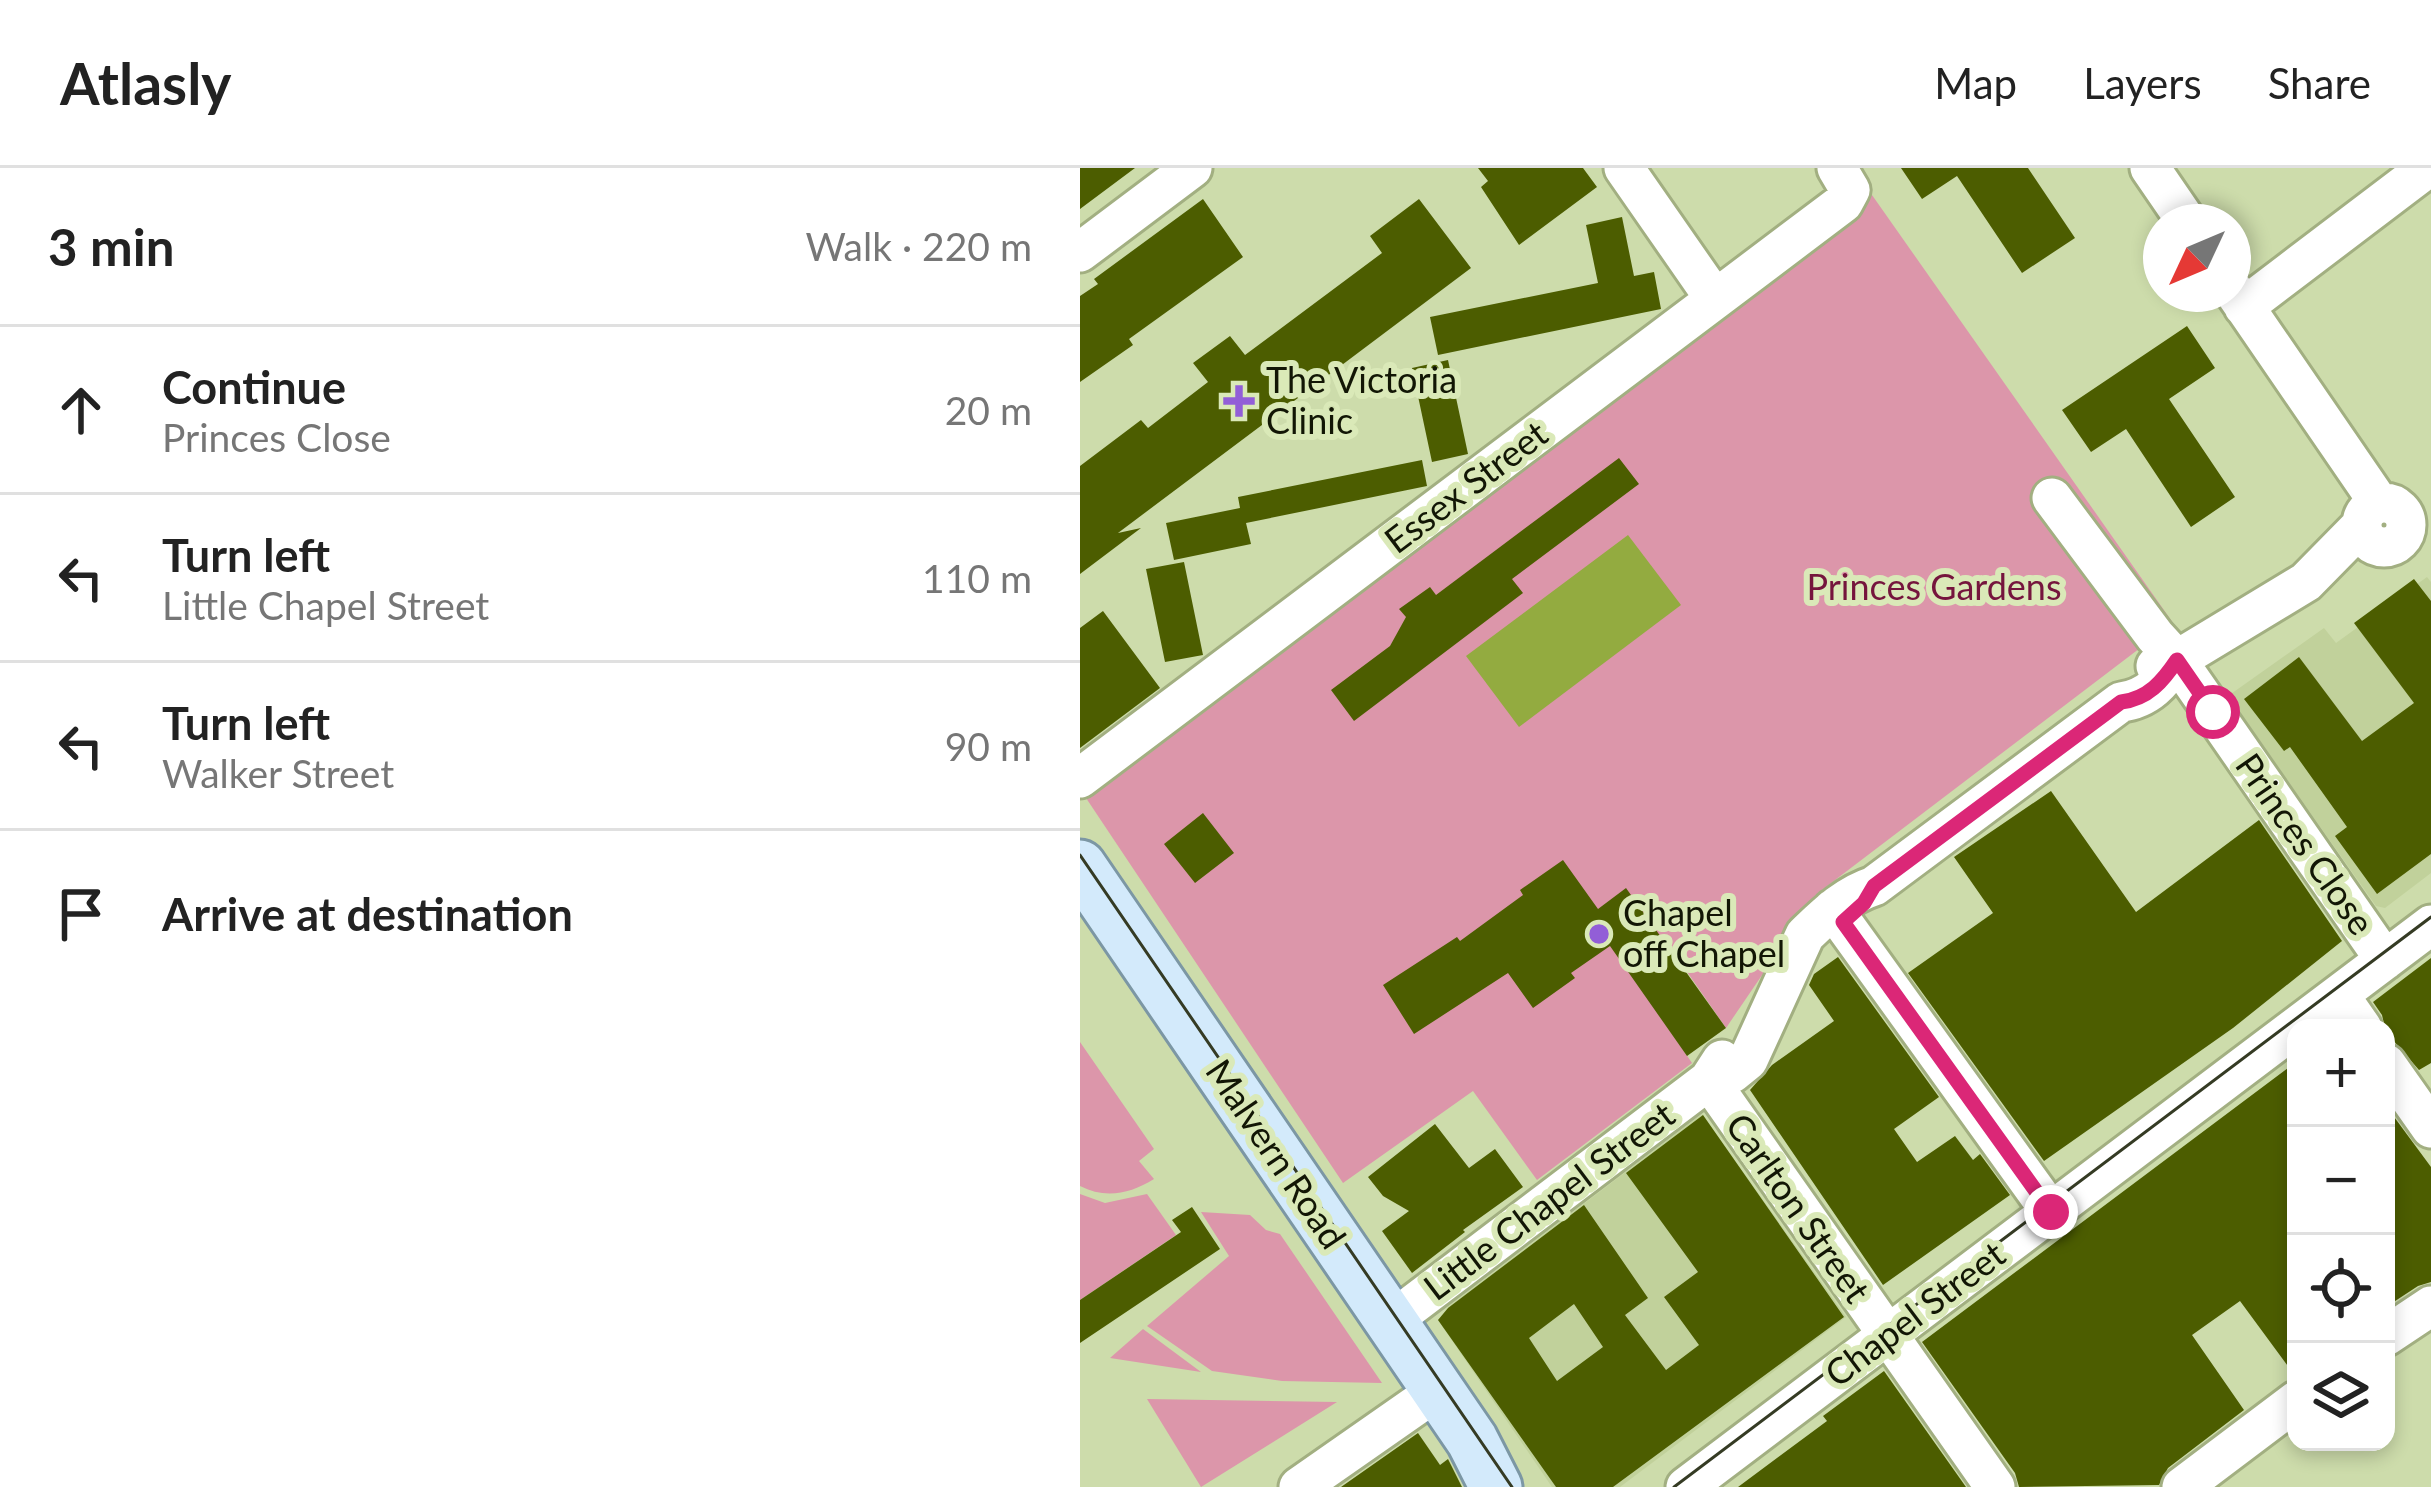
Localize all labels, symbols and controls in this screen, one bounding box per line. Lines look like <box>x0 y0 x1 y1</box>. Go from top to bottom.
text: Atlasly <box>60 49 231 117</box>
text: Map <box>1934 58 2017 108</box>
text: Layers <box>2083 58 2202 108</box>
text: Share <box>2268 58 2371 108</box>
north arrow <box>2143 204 2251 312</box>
text: 3 min <box>48 216 174 277</box>
text: Walk · 220 m <box>805 223 1032 269</box>
place label: The Victoria Clinic <box>1266 357 1457 442</box>
text: Continue <box>162 360 346 414</box>
icon: ahead <box>48 377 114 443</box>
marker: The Victoria Clinic <box>1223 385 1255 417</box>
text: 20 m <box>945 387 1032 433</box>
street label: Essex Street <box>1375 411 1556 562</box>
text: Princes Close <box>162 414 391 460</box>
text: Turn left <box>162 528 330 582</box>
icon: left <box>48 545 114 611</box>
text: 110 m <box>922 555 1032 601</box>
park label: Princes Gardens <box>1806 564 2062 608</box>
text: Little Chapel Street <box>162 582 489 628</box>
route start <box>2186 685 2240 739</box>
text: Turn left <box>162 696 330 750</box>
icon: left <box>48 713 114 779</box>
text: 90 m <box>945 723 1032 769</box>
street label: Princes Close <box>2227 744 2384 943</box>
text: Walker Street <box>162 750 394 796</box>
icon: arrive <box>48 881 114 947</box>
text: Arrive at destination <box>162 887 573 941</box>
place label: Chapel off Chapel <box>1623 890 1785 975</box>
marker: Chapel off Chapel <box>1586 921 1612 947</box>
map controls <box>2287 1019 2395 1451</box>
button: + <box>2287 1019 2395 1127</box>
street label: Malvern Road <box>1197 1051 1356 1256</box>
street label: Little Chapel Street <box>1415 1092 1682 1309</box>
street label: Carlton Street <box>1717 1104 1880 1311</box>
button: − <box>2287 1127 2395 1235</box>
route end <box>2024 1185 2078 1239</box>
street label: Chapel Street <box>1816 1231 2013 1395</box>
button: locate <box>2287 1235 2395 1343</box>
button: layers <box>2287 1343 2395 1451</box>

